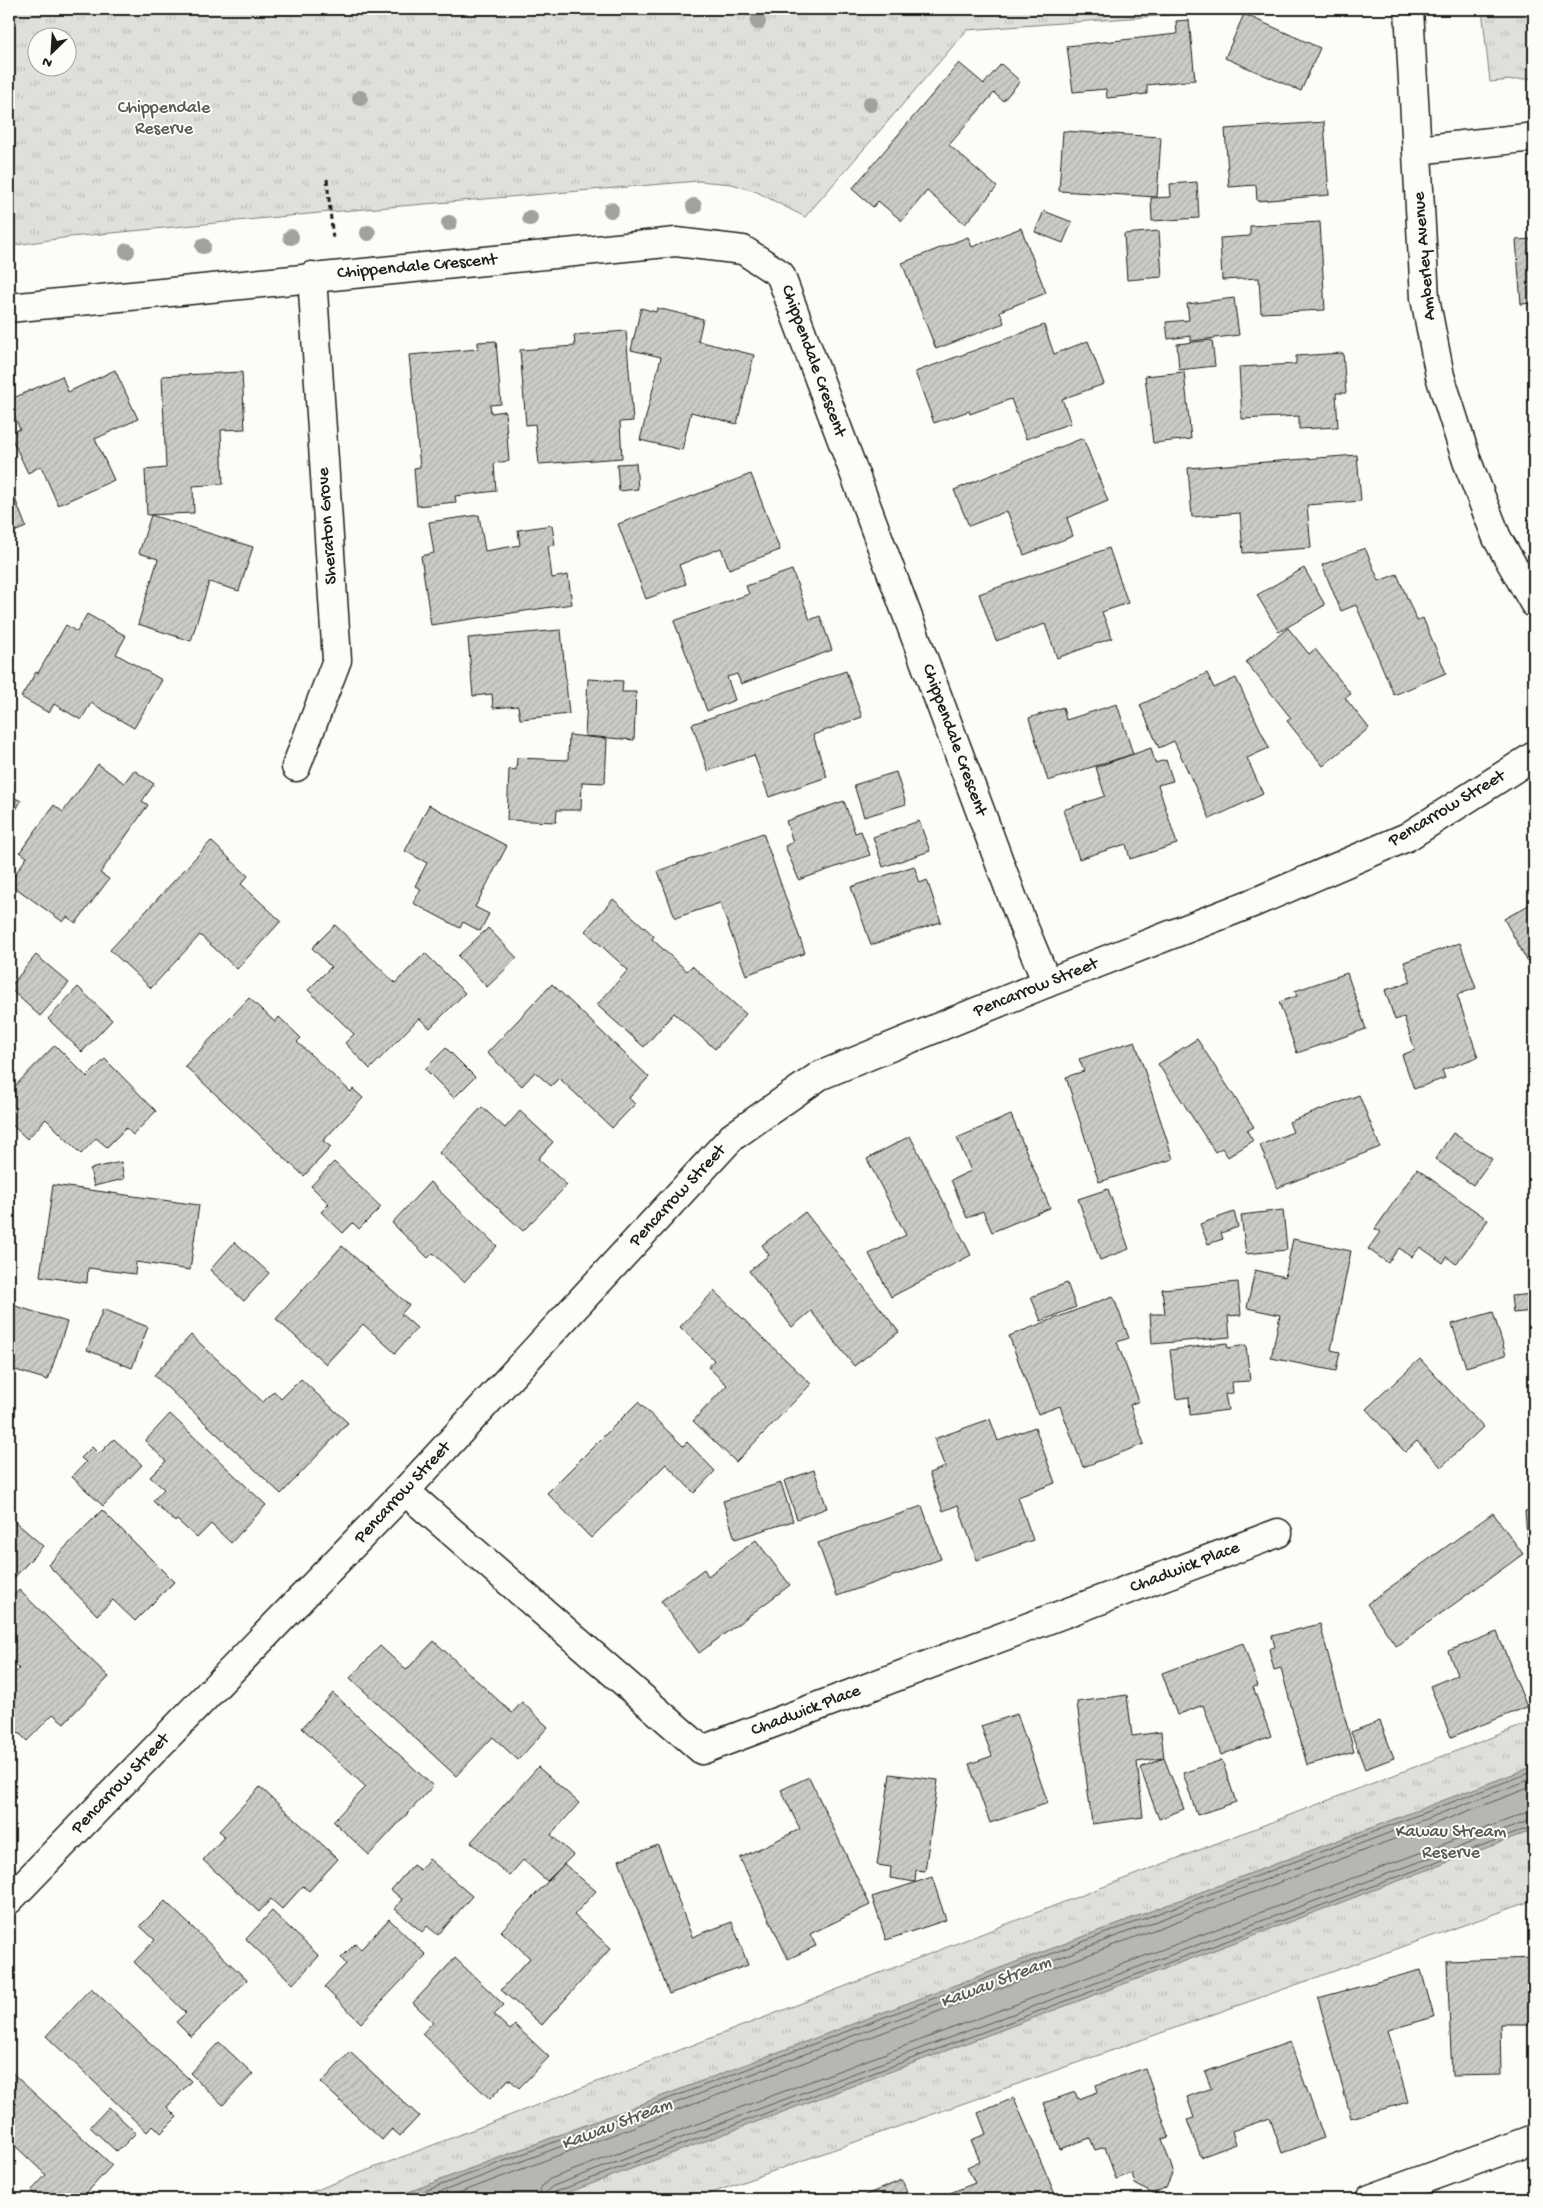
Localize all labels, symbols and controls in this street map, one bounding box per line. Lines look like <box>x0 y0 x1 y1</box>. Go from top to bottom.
north arrow <box>28 28 78 78</box>
text: N <box>40 52 55 71</box>
park label: Chippendale Reserve <box>118 98 211 140</box>
street label: Amberley Avenue <box>1409 190 1441 321</box>
street label: Chippendale Crescent <box>336 249 499 284</box>
street label: Chippendale Crescent <box>776 282 851 441</box>
street label: Sheraton Grove <box>313 466 343 585</box>
street label: Chippendale Crescent <box>917 661 992 820</box>
street label: Pencarrow Street <box>1384 765 1510 853</box>
street label: Pencarrow Street <box>970 953 1103 1023</box>
street label: Pencarrow Street <box>625 1139 732 1252</box>
street label: Pencarrow Street <box>350 1436 457 1549</box>
street label: Chadwick Place <box>1127 1537 1243 1599</box>
street label: Chadwick Place <box>748 1680 864 1742</box>
street label: Pencarrow Street <box>67 1728 176 1840</box>
park label: Kawau Stream Reserve <box>1396 1822 1507 1864</box>
water label: Kawau Stream <box>937 1951 1055 2015</box>
water label: Kawau Stream <box>558 2093 676 2157</box>

